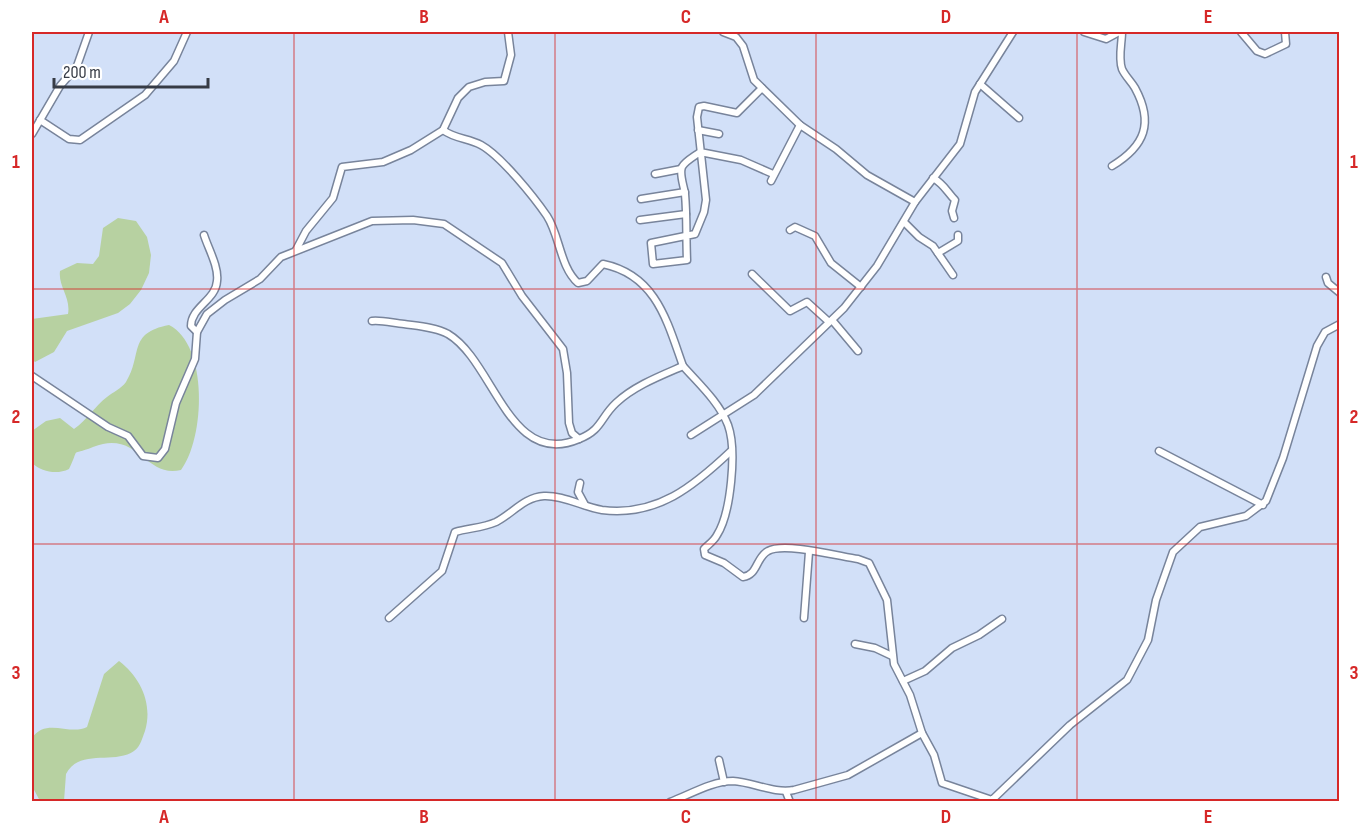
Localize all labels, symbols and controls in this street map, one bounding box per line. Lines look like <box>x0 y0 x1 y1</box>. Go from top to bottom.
text: A <box>158 5 169 29</box>
text: B <box>419 5 429 29</box>
text: C <box>681 5 691 29</box>
text: D <box>941 5 951 29</box>
text: E <box>1204 5 1212 29</box>
scale bar <box>54 51 208 89</box>
text: 200 m <box>63 62 101 83</box>
text: 1 <box>12 150 20 174</box>
text: 1 <box>1350 150 1358 174</box>
text: 2 <box>12 405 20 429</box>
text: 2 <box>1350 405 1358 429</box>
text: 3 <box>12 661 21 685</box>
text: 3 <box>1350 661 1359 685</box>
text: A <box>158 805 169 829</box>
text: B <box>419 805 429 829</box>
text: C <box>681 805 691 829</box>
text: D <box>941 805 951 829</box>
text: E <box>1204 805 1212 829</box>

